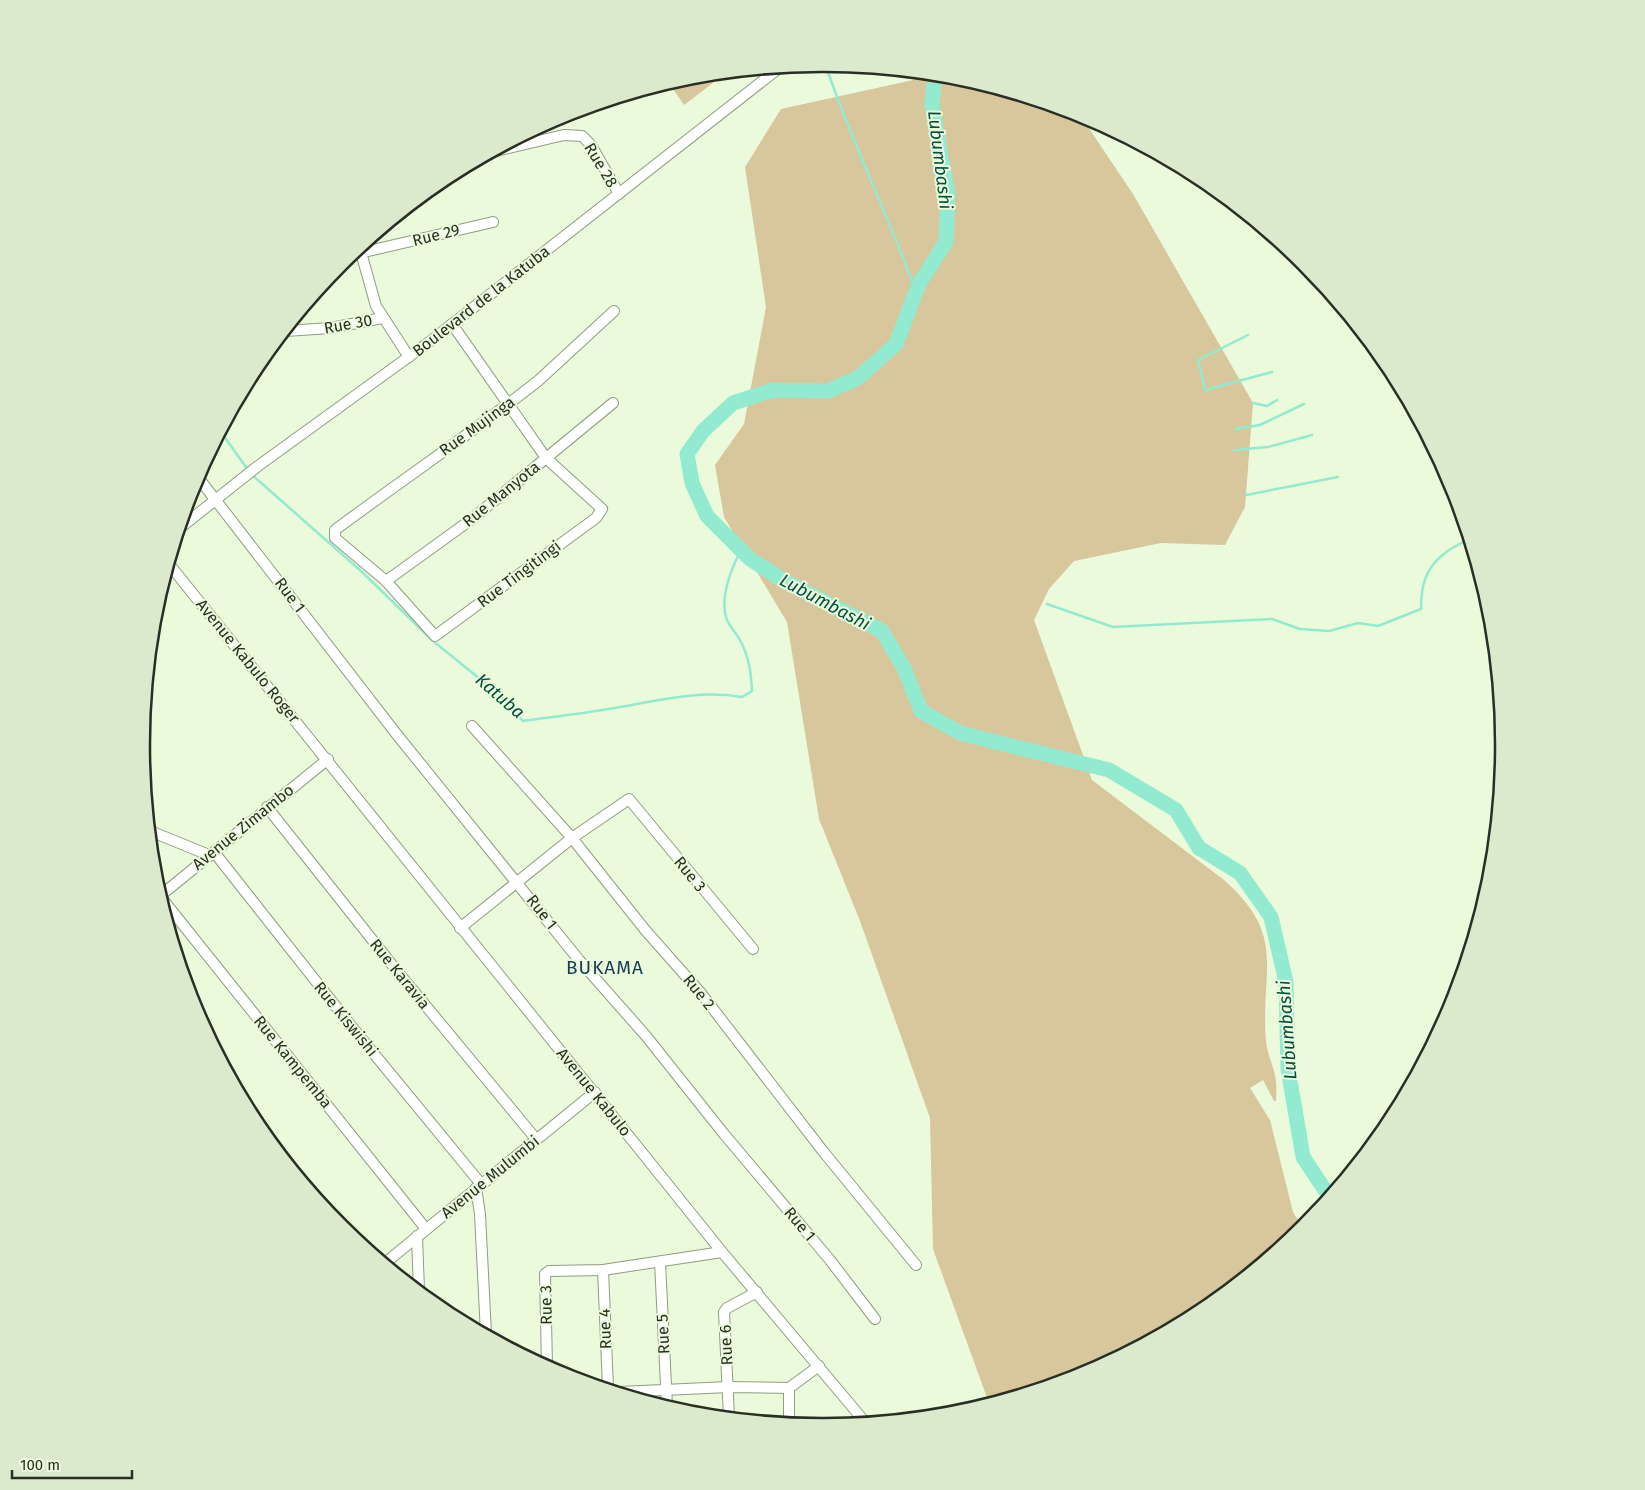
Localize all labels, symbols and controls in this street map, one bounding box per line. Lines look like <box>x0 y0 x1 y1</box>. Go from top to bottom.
water label: Lubumbashi <box>923 109 957 211</box>
street label: Rue 28 <box>580 139 622 191</box>
street label: Rue 29 <box>410 220 462 250</box>
street label: Boulevard de la Katuba <box>409 242 553 360</box>
street label: Rue 30 <box>322 310 374 338</box>
street label: Rue Mujinga <box>435 392 519 460</box>
street label: Rue Manyota <box>459 457 543 531</box>
street label: Rue Tingitingi <box>474 536 564 612</box>
water label: Lubumbashi <box>776 569 874 635</box>
street label: Rue 1 <box>271 574 309 616</box>
street label: Avenue Kabulo Roger <box>192 595 304 727</box>
water label: Katuba <box>471 669 529 723</box>
street label: Avenue Zimambo <box>188 780 298 874</box>
street label: Rue 3 <box>670 853 710 896</box>
street label: Rue 1 <box>523 891 561 933</box>
street label: Rue Karavia <box>366 935 434 1013</box>
district label: BUKAMA <box>566 956 644 979</box>
street label: Rue 2 <box>679 971 719 1014</box>
street label: Rue Kiswishi <box>310 978 382 1060</box>
water label: Lubumbashi <box>1273 980 1301 1080</box>
street label: Rue Kampemba <box>250 1012 336 1112</box>
street label: Avenue Kabulo <box>553 1044 635 1140</box>
street label: Avenue Mulumbi <box>437 1132 543 1222</box>
street label: Rue 1 <box>780 1203 820 1245</box>
street label: Rue 3 <box>536 1285 556 1325</box>
street label: Rue 4 <box>595 1308 615 1350</box>
street label: Rue 5 <box>652 1314 674 1354</box>
street label: Rue 6 <box>715 1324 737 1366</box>
scale bar <box>12 1448 132 1480</box>
text: 100 m <box>20 1456 60 1474</box>

